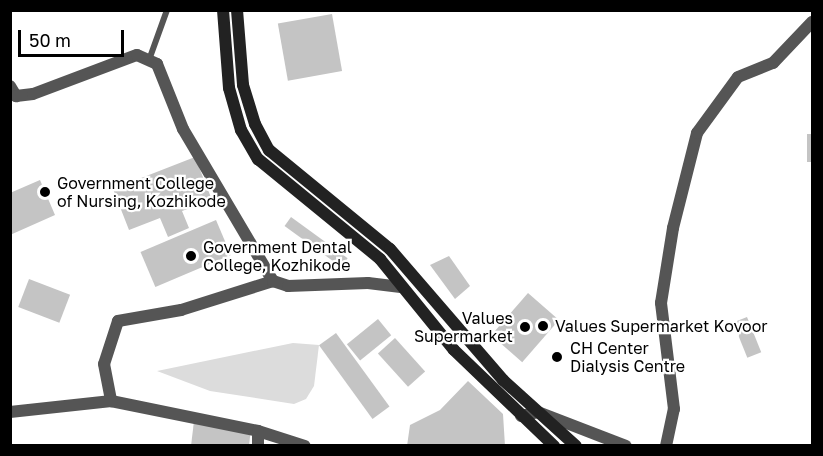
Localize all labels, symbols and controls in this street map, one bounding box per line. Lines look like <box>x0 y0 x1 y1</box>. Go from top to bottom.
scale bar <box>21 18 128 56</box>
text: 50 m <box>29 29 71 51</box>
place label: Government College of Nursing, Kozhikode <box>57 173 226 211</box>
marker: Government College of Nursing, Kozhikode <box>38 185 52 199</box>
place label: Government Dental College, Kozhikode <box>203 237 352 275</box>
marker: Government Dental College, Kozhikode <box>184 249 198 263</box>
place label: Values Supermarket <box>414 308 513 346</box>
place label: Values Supermarket Kovoor <box>555 316 768 336</box>
marker: Values Supermarket Kovoor <box>536 319 550 333</box>
marker: Values Supermarket <box>518 320 532 334</box>
place label: CH Center Dialysis Centre <box>570 338 685 376</box>
marker: CH Center Dialysis Centre <box>548 348 566 366</box>

